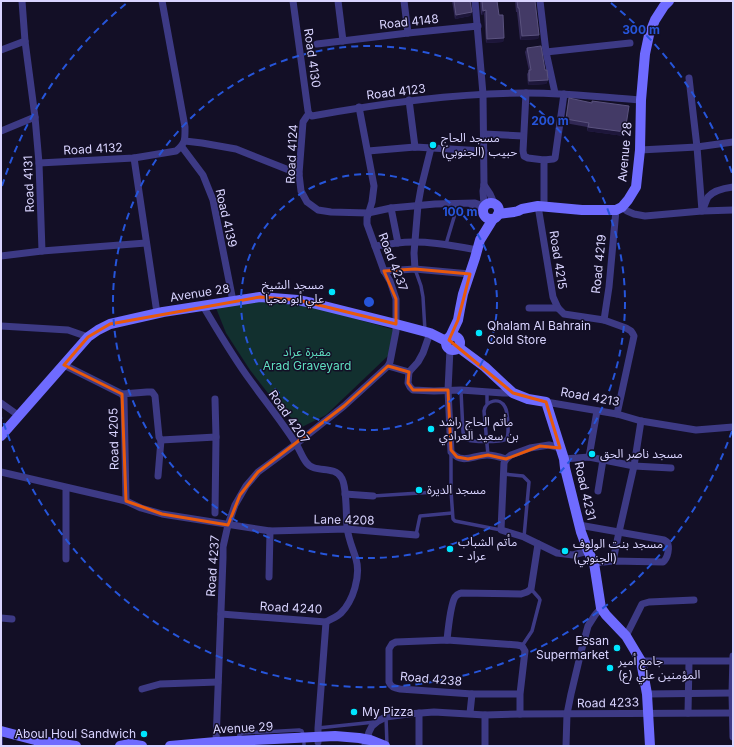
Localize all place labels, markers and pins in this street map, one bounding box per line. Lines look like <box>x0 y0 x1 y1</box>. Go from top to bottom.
place label: مسجد الحاج حبيب (الجنوبي) <box>441 130 517 162</box>
marker: مسجد الحاج حبيب (الجنوبي) <box>428 140 438 150</box>
place label: مسجد الشيخ علي أبو محيا <box>262 277 324 309</box>
marker: مسجد الشيخ علي أبو محيا <box>327 287 337 297</box>
centre of rings <box>362 295 376 309</box>
place label: Qhalam Al Bahrain Cold Store <box>487 318 591 347</box>
marker: Qhalam Al Bahrain Cold Store <box>474 328 484 338</box>
place label: مأتم الحاج راشد بن سعيد العرادي <box>439 414 519 446</box>
marker: مأتم الحاج راشد بن سعيد العرادي <box>426 424 436 434</box>
place label: مسجد ناصر الحق <box>600 446 683 462</box>
marker: مسجد ناصر الحق <box>587 449 597 459</box>
place label: مسجد الديرة <box>427 482 486 497</box>
marker: مسجد الديرة <box>414 485 424 495</box>
place label: مأتم الشباب - عراد <box>458 534 517 563</box>
place label: مسجد بنت الولوف (الجنوبي) <box>573 536 663 568</box>
marker: مأتم الشباب - عراد <box>445 544 455 554</box>
marker: مسجد بنت الولوف (الجنوبي) <box>560 546 570 556</box>
place label: Essan Supermarket <box>536 633 609 662</box>
marker: Essan Supermarket <box>612 643 622 653</box>
place label: جامع أمير المؤمنين علي (ع) <box>617 653 700 685</box>
marker: جامع أمير المؤمنين علي (ع) <box>605 663 615 673</box>
place label: My Pizza <box>362 704 414 719</box>
marker: My Pizza <box>349 707 359 717</box>
place label: Aboul Houl Sandwich <box>15 726 136 741</box>
marker: Aboul Houl Sandwich <box>139 729 149 739</box>

